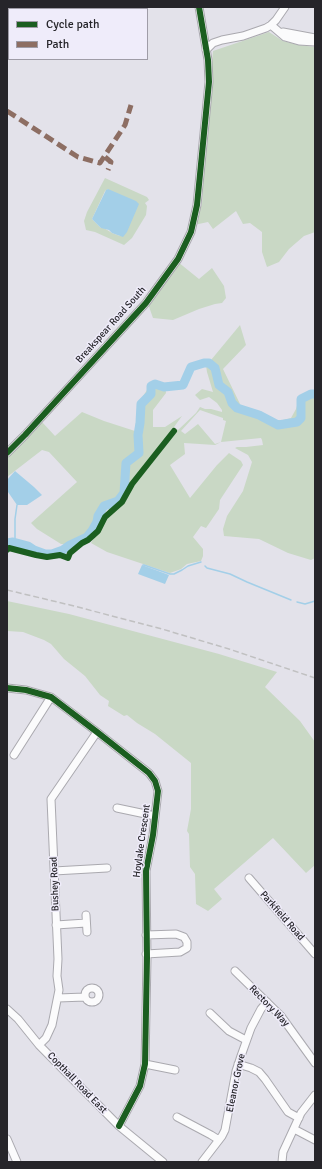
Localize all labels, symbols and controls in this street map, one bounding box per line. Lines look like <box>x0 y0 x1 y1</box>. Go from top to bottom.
legend <box>8 8 148 60</box>
text: Cycle path <box>46 17 99 32</box>
text: Path <box>46 37 69 52</box>
street label: Breakspear Road South <box>73 284 149 366</box>
street label: Hoylake Crescent <box>131 804 153 878</box>
street label: Bushey Road <box>48 857 62 911</box>
street label: Parkfield Road <box>257 889 307 943</box>
street label: Rectory Way <box>246 983 292 1029</box>
street label: Copthall Road East <box>45 1050 109 1116</box>
street label: Eleanor Grove <box>224 1053 248 1113</box>

